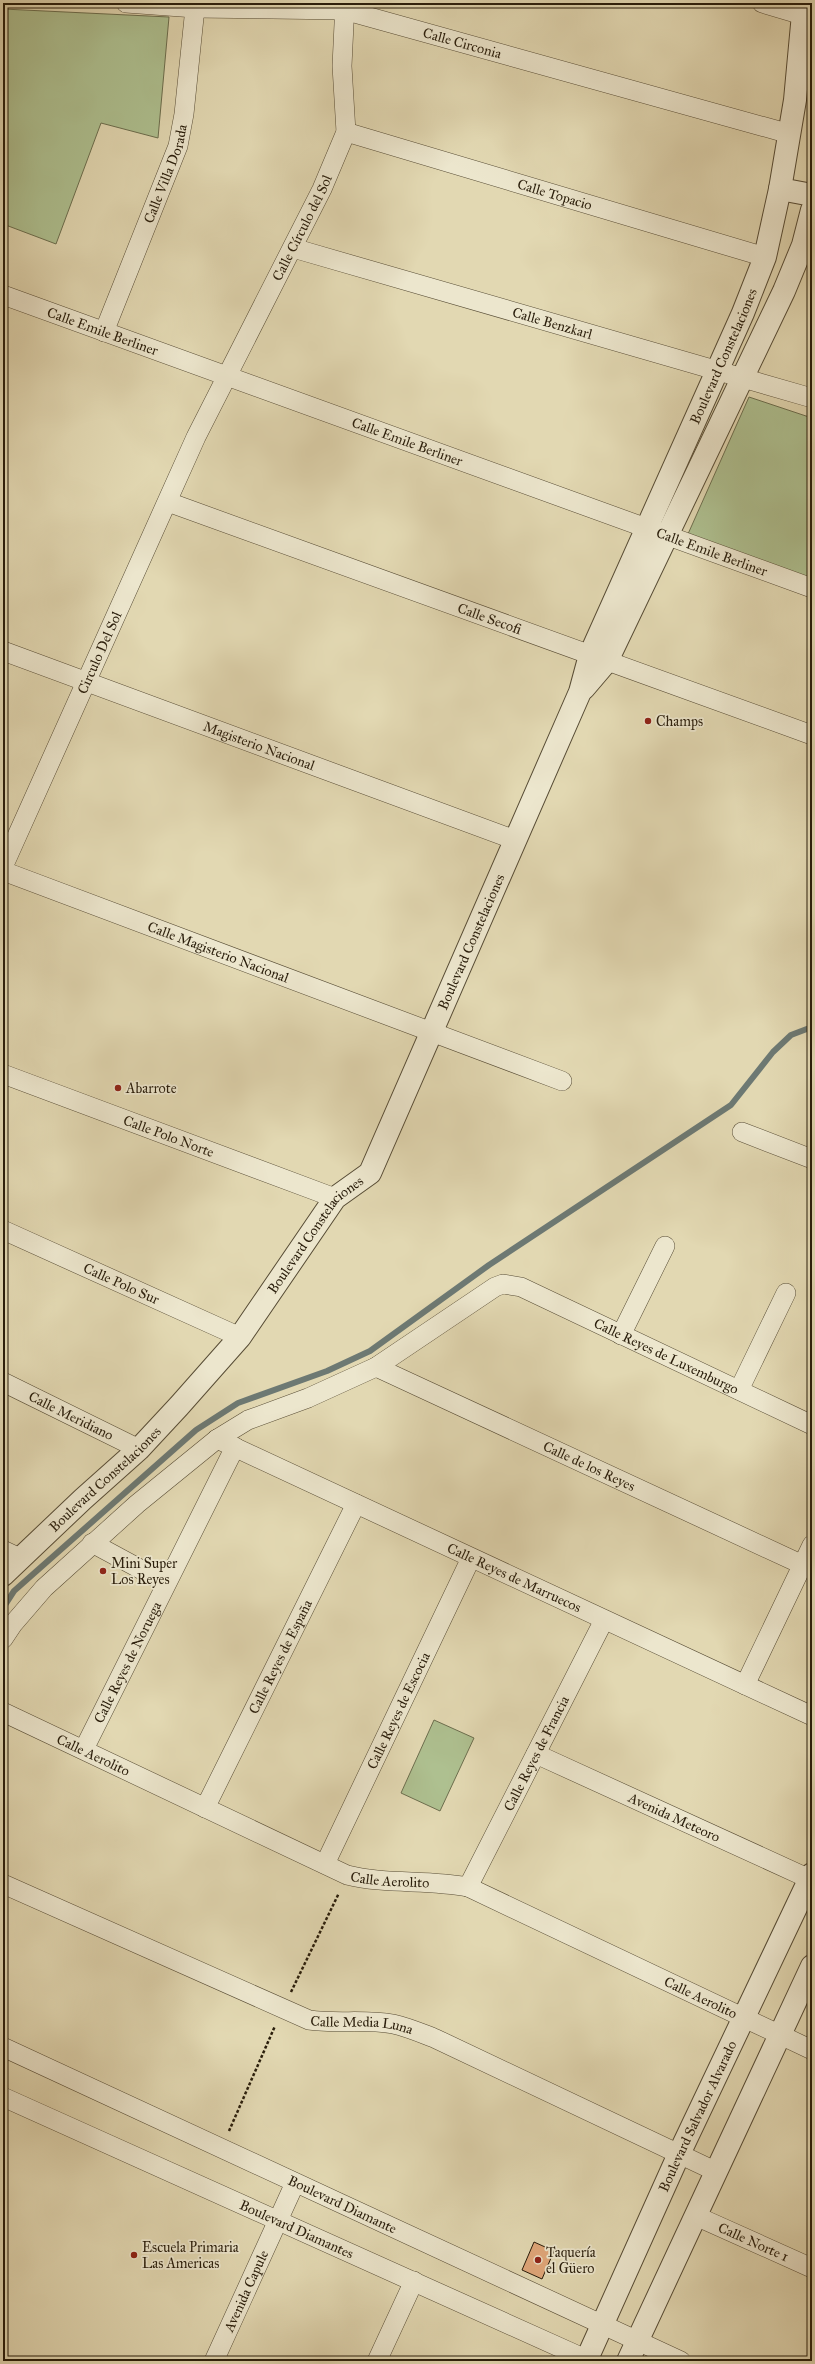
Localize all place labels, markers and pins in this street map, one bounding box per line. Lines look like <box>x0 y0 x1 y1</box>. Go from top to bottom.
place label: Champs <box>656 713 703 730</box>
marker: Champs <box>643 716 653 726</box>
place label: Abarrote <box>125 1080 177 1097</box>
marker: Abarrote <box>113 1083 123 1093</box>
place label: Mini Super Los Reyes <box>111 1555 178 1588</box>
marker: Mini Super Los Reyes <box>98 1566 108 1576</box>
place label: Escuela Primaria Las Americas <box>142 2239 239 2272</box>
place label: Taquería el Güero <box>546 2244 596 2277</box>
marker: Escuela Primaria Las Americas <box>129 2250 139 2260</box>
marker: Taquería el Güero <box>533 2255 543 2265</box>

